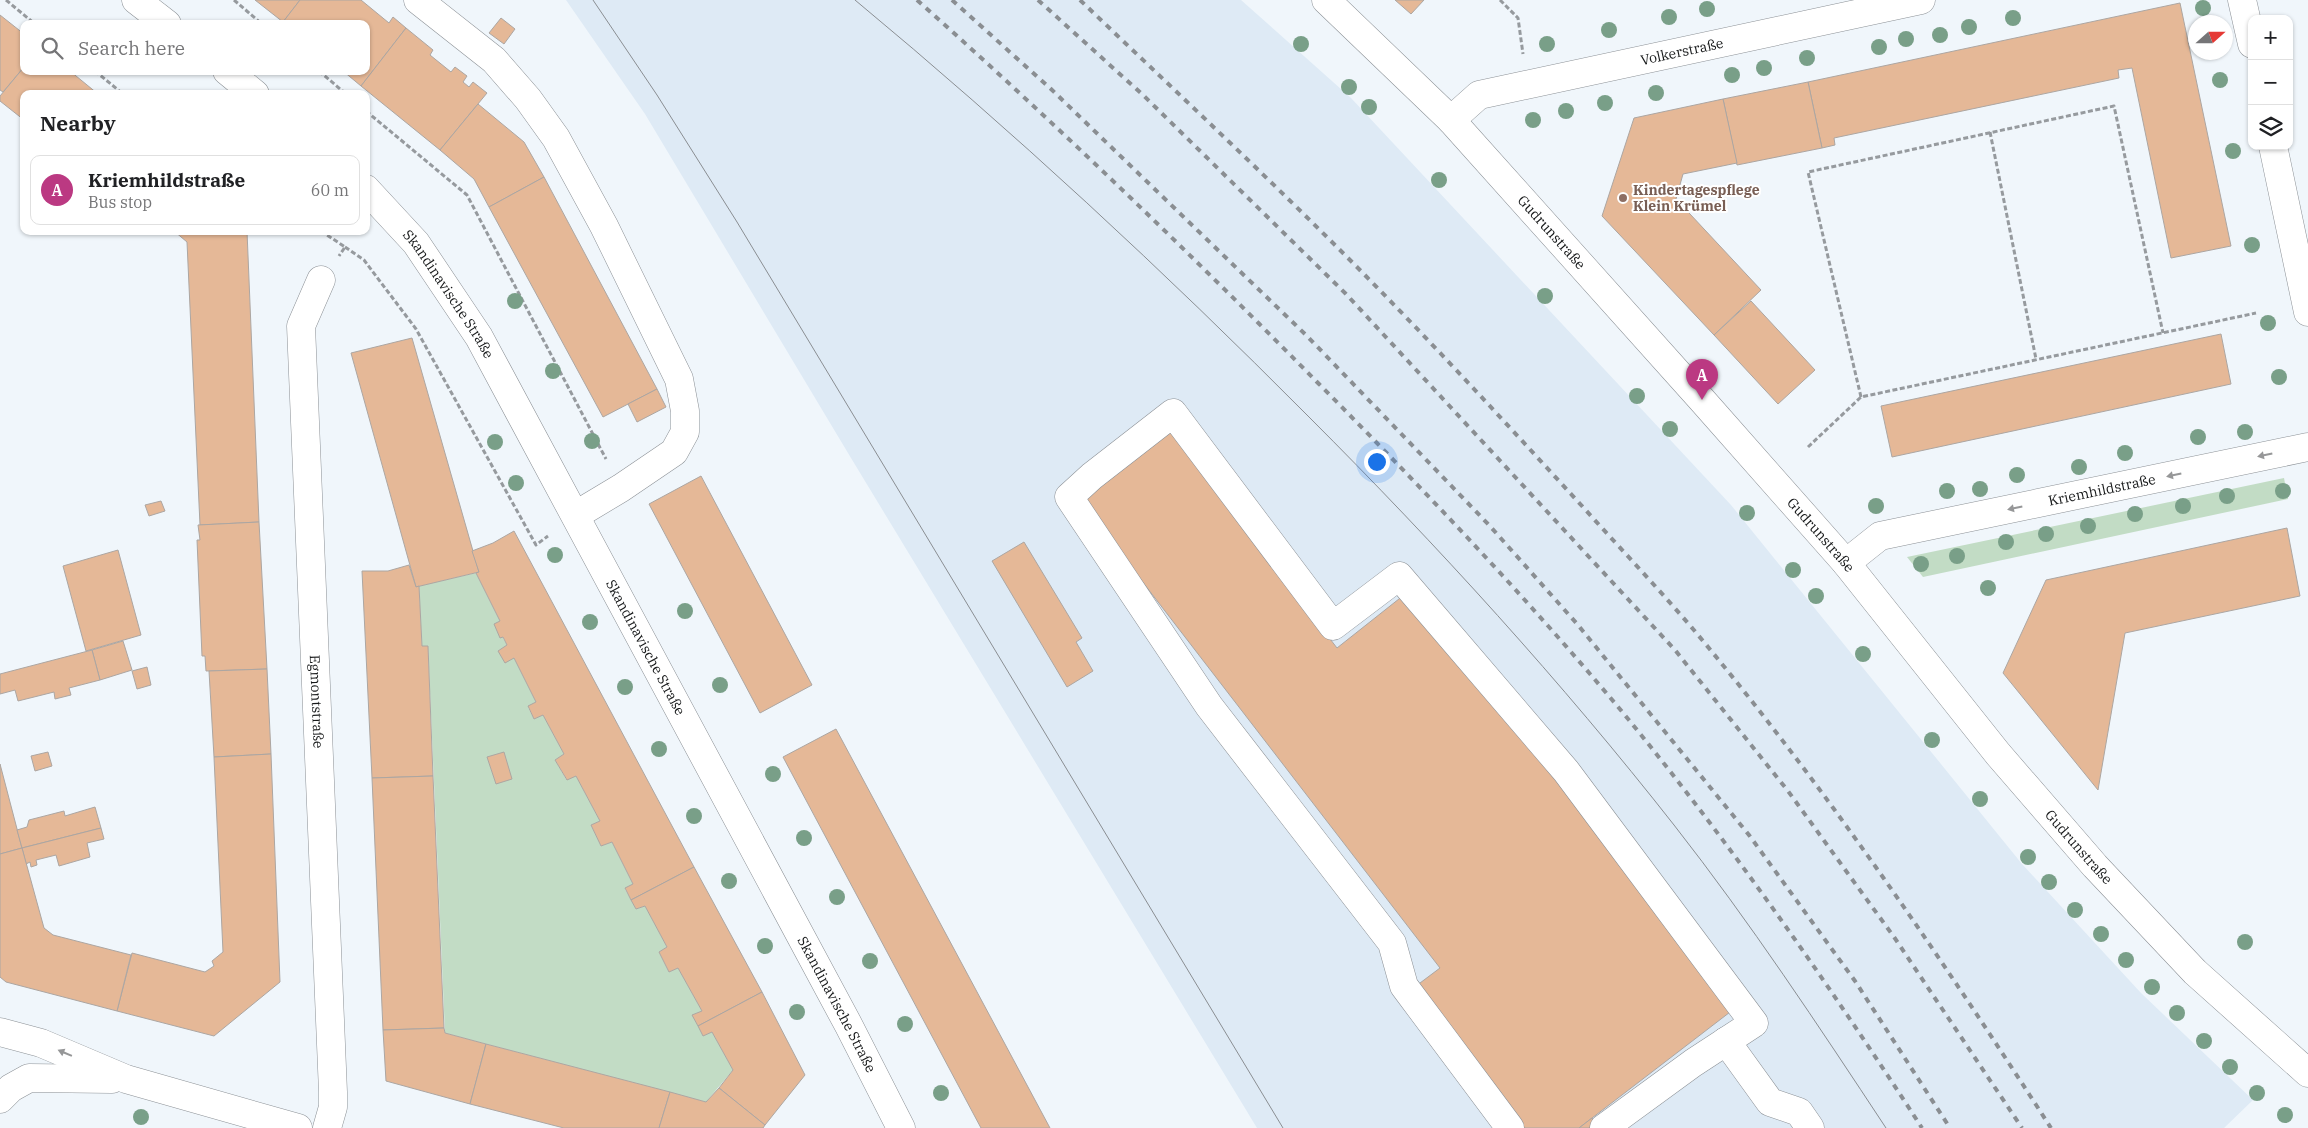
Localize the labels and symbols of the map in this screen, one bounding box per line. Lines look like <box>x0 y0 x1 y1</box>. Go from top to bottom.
north arrow <box>2188 15 2233 60</box>
street label: Volkerstraße <box>1639 34 1725 69</box>
place label: Kindertagespflege Klein Krümel <box>1633 181 1760 215</box>
street label: Gudrunstraße <box>1514 191 1589 273</box>
marker: Kindertagespflege Klein Krümel <box>1617 192 1629 204</box>
street label: Skandinavische Straße <box>399 226 498 361</box>
pin: A <box>1686 359 1718 400</box>
your location <box>1364 449 1390 475</box>
one-way arrow <box>2257 452 2273 460</box>
street label: Kriemhildstraße <box>2047 470 2157 510</box>
one-way arrow <box>2166 471 2182 479</box>
street label: Gudrunstraße <box>1783 494 1859 576</box>
one-way arrow <box>2008 504 2023 512</box>
street label: Skandinavische Straße <box>602 576 689 718</box>
street label: Egmontstraße <box>306 654 328 749</box>
street label: Gudrunstraße <box>2041 806 2116 888</box>
street label: Skandinavische Straße <box>794 933 880 1075</box>
one-way arrow <box>58 1048 72 1056</box>

